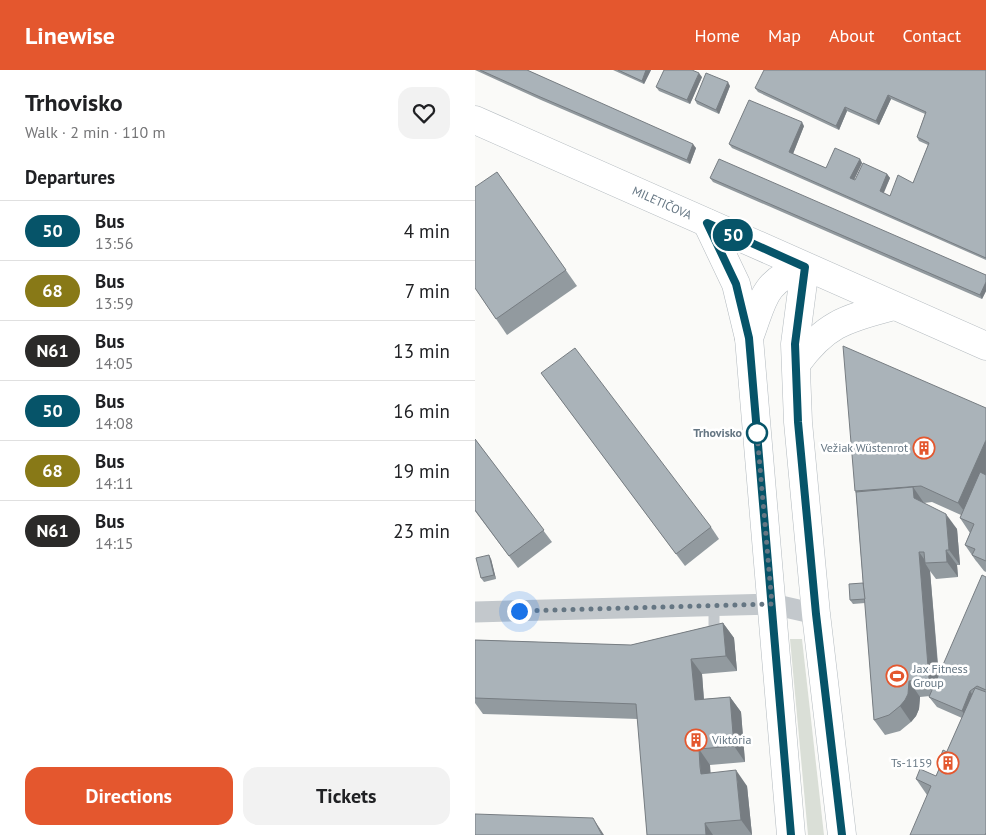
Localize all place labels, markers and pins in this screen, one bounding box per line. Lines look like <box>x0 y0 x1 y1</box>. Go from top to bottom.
marker: Trhovisko <box>746 422 768 444</box>
place label: Trhovisko <box>693 425 743 440</box>
building icon: Vežiak Wüstenrot <box>912 436 936 460</box>
place label: Vežiak Wüstenrot <box>820 440 908 455</box>
place label: Jax Fitness Group <box>912 661 968 690</box>
sports icon: Jax Fitness Group <box>885 664 909 688</box>
building icon: Viktória <box>684 728 708 752</box>
place label: Viktória <box>711 732 751 747</box>
building icon: Ts-1159 <box>936 751 960 775</box>
place label: Ts-1159 <box>891 755 932 770</box>

